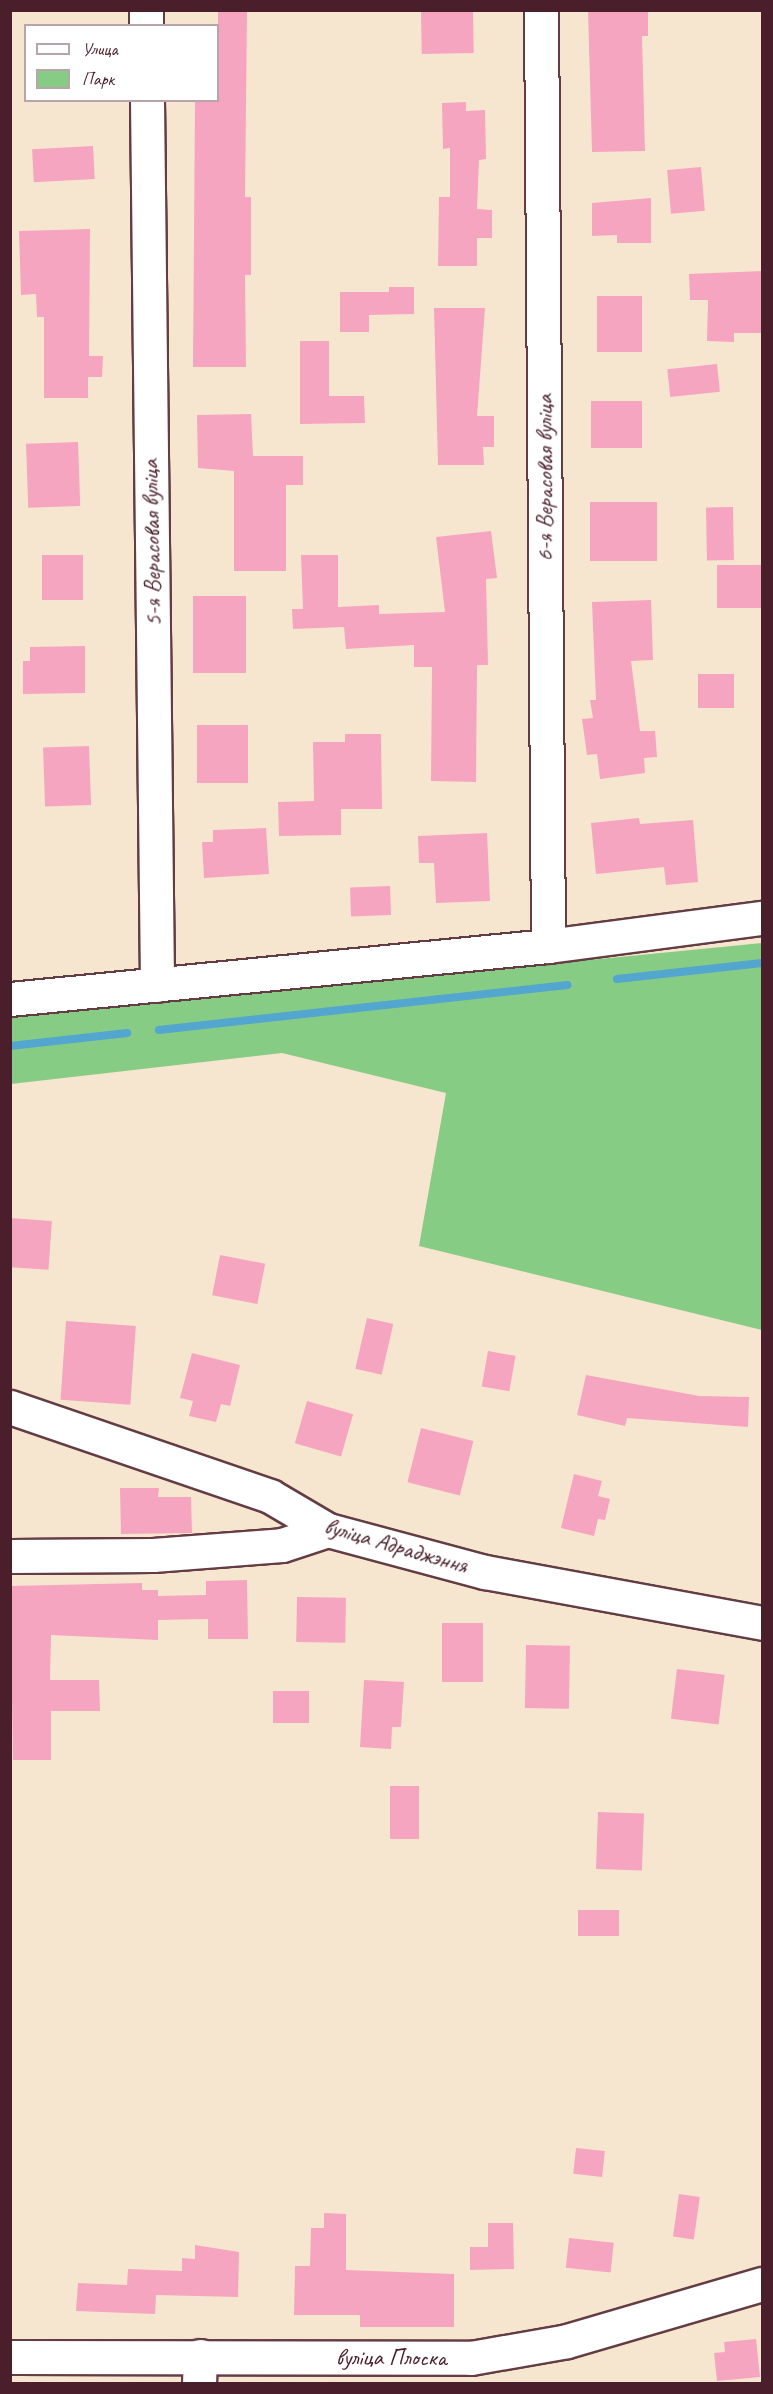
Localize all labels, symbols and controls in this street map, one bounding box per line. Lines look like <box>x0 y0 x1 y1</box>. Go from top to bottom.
legend <box>24 24 219 102</box>
text: Улица <box>82 38 118 60</box>
text: Парк <box>82 68 114 90</box>
street label: 6-я Верасовая вуліца <box>531 394 559 562</box>
street label: 5-я Верасовая вуліца <box>136 459 168 627</box>
street label: вуліца Адраджэння <box>320 1512 472 1580</box>
street label: вуліца Плоска <box>335 2344 447 2372</box>

